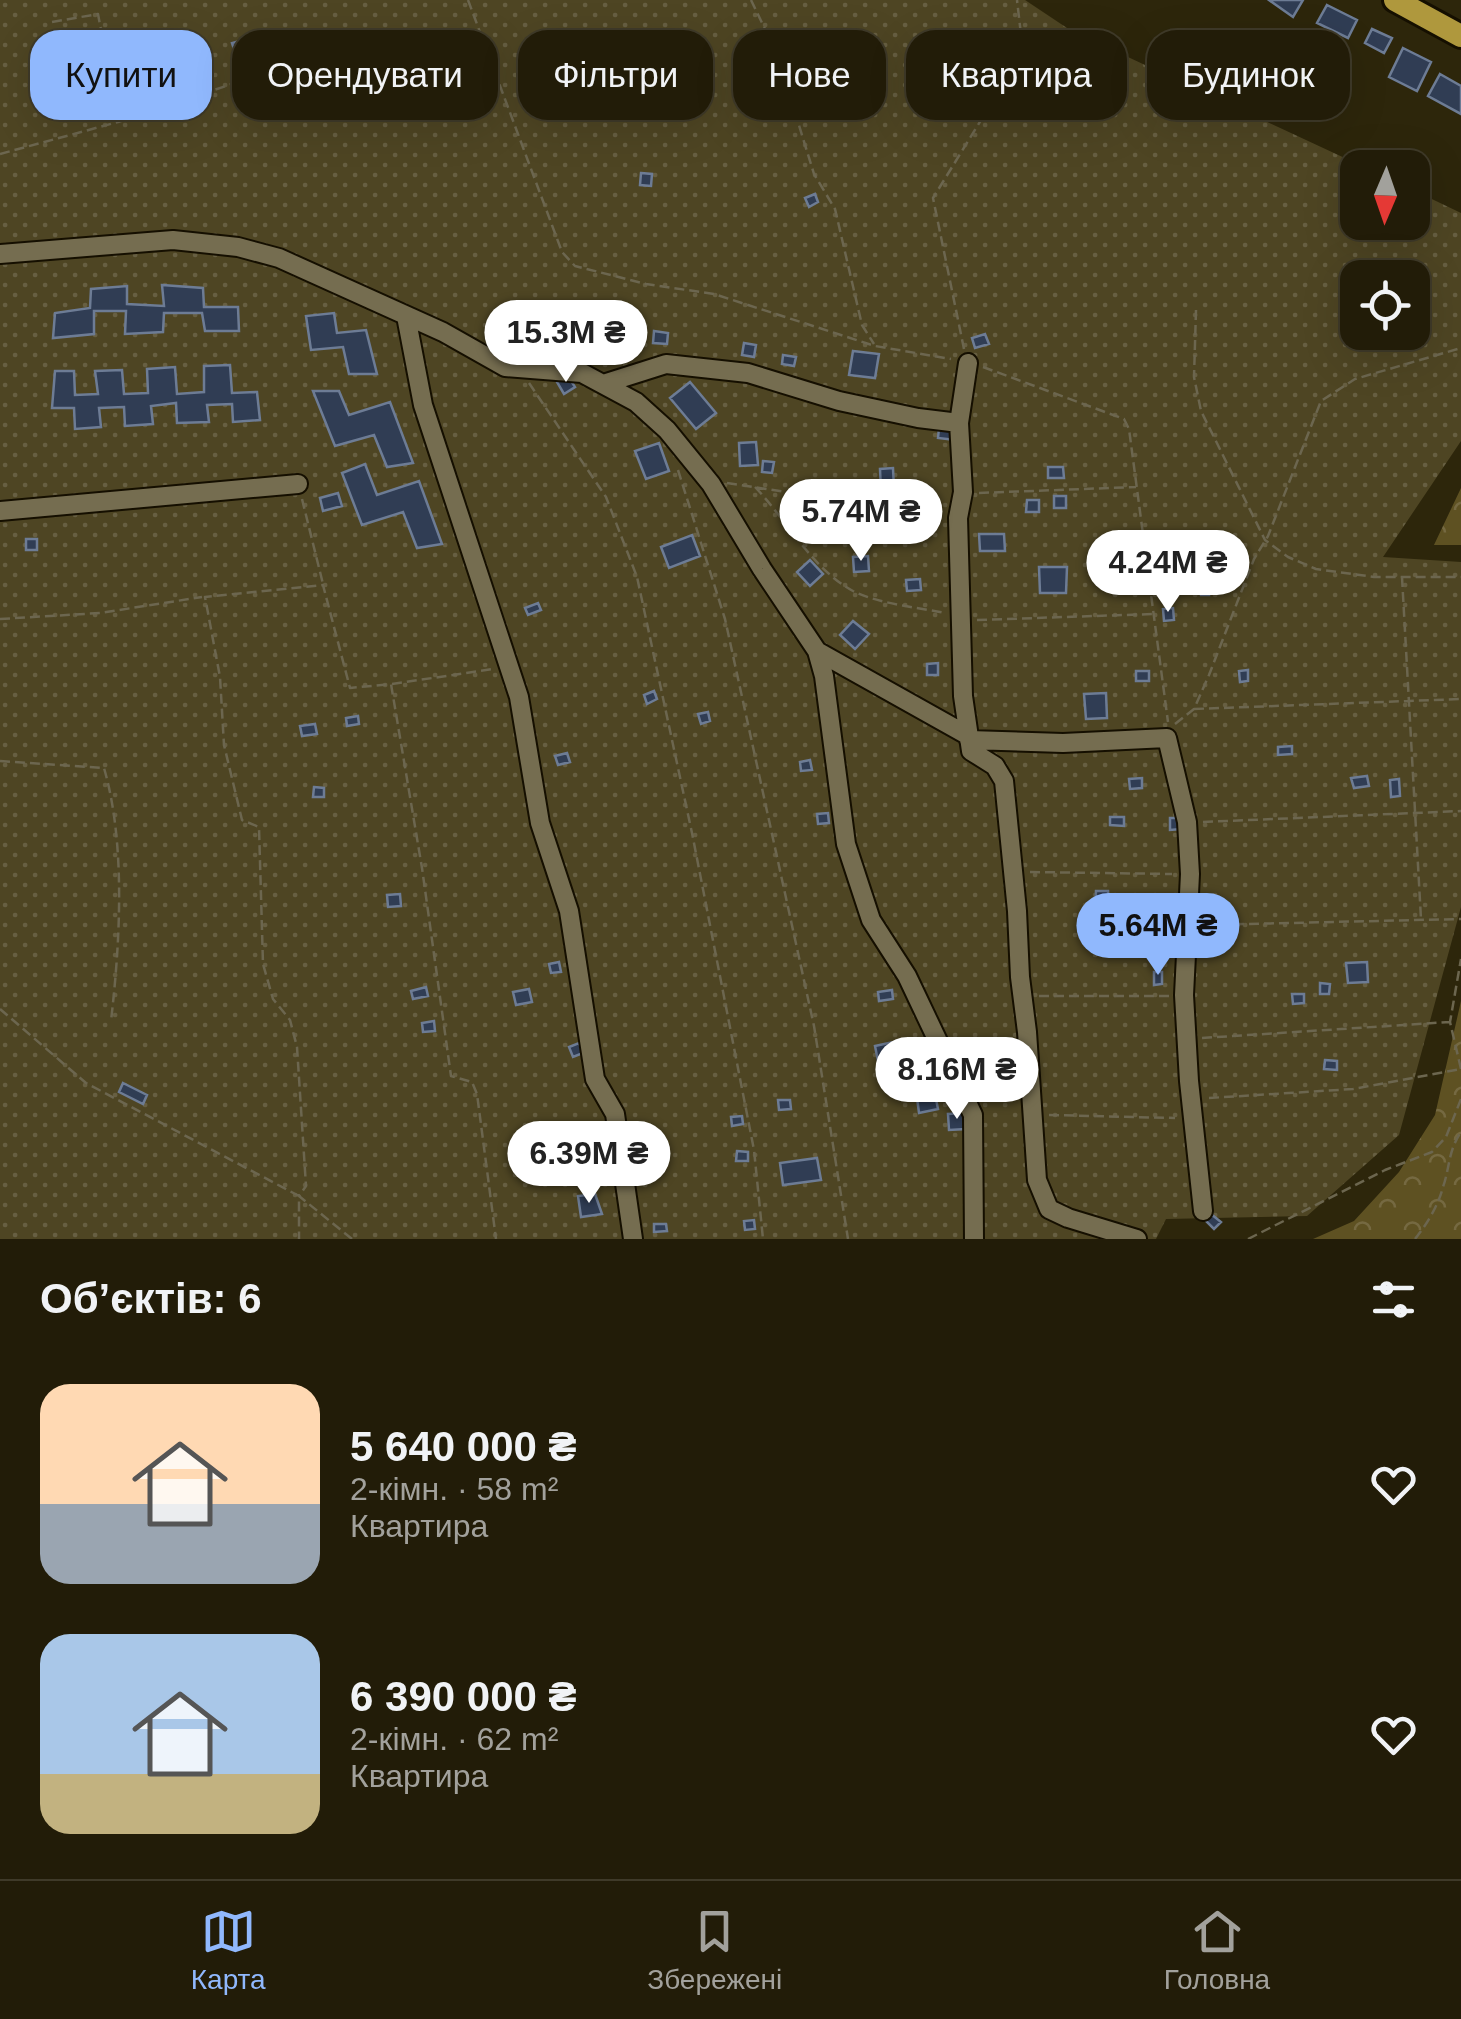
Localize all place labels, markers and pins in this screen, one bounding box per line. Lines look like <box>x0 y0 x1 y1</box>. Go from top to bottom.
pin: 15.3M ₴ <box>474 300 658 385</box>
pin: 5.74M ₴ <box>769 479 953 564</box>
pin: 4.24M ₴ <box>1076 530 1260 615</box>
pin: 5.64M ₴ <box>1066 893 1250 978</box>
pin: 8.16M ₴ <box>865 1037 1049 1122</box>
pin: 6.39M ₴ <box>497 1121 681 1206</box>

